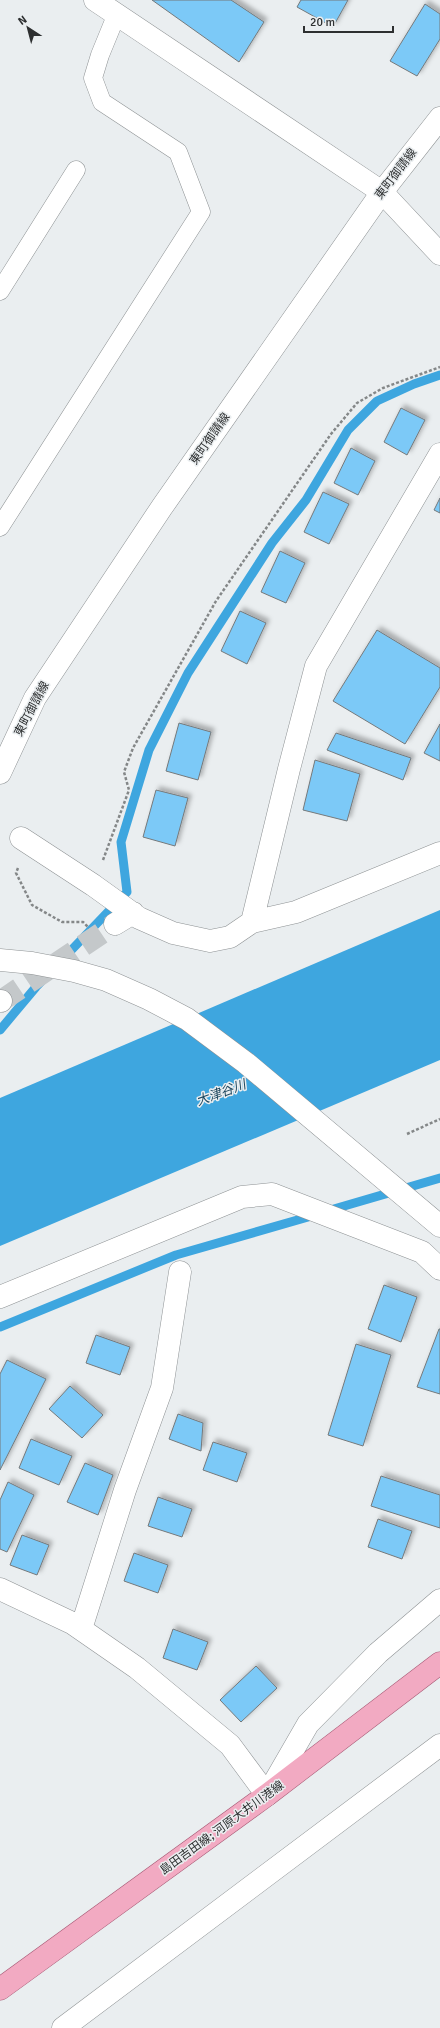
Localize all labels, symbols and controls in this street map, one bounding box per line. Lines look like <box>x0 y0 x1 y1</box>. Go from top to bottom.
north arrow <box>8 8 48 48</box>
scale bar <box>304 8 393 34</box>
text: N <box>15 13 29 28</box>
text: 20 m <box>310 15 335 30</box>
street label: 東町御請線 <box>372 146 420 202</box>
street label: 東町御請線 <box>187 410 233 468</box>
street label: 東町御請線 <box>11 679 53 739</box>
water label: 大津谷川 <box>194 1076 250 1109</box>
street label: 島田吉田線; 河原大井川港線 <box>157 1778 287 1878</box>

